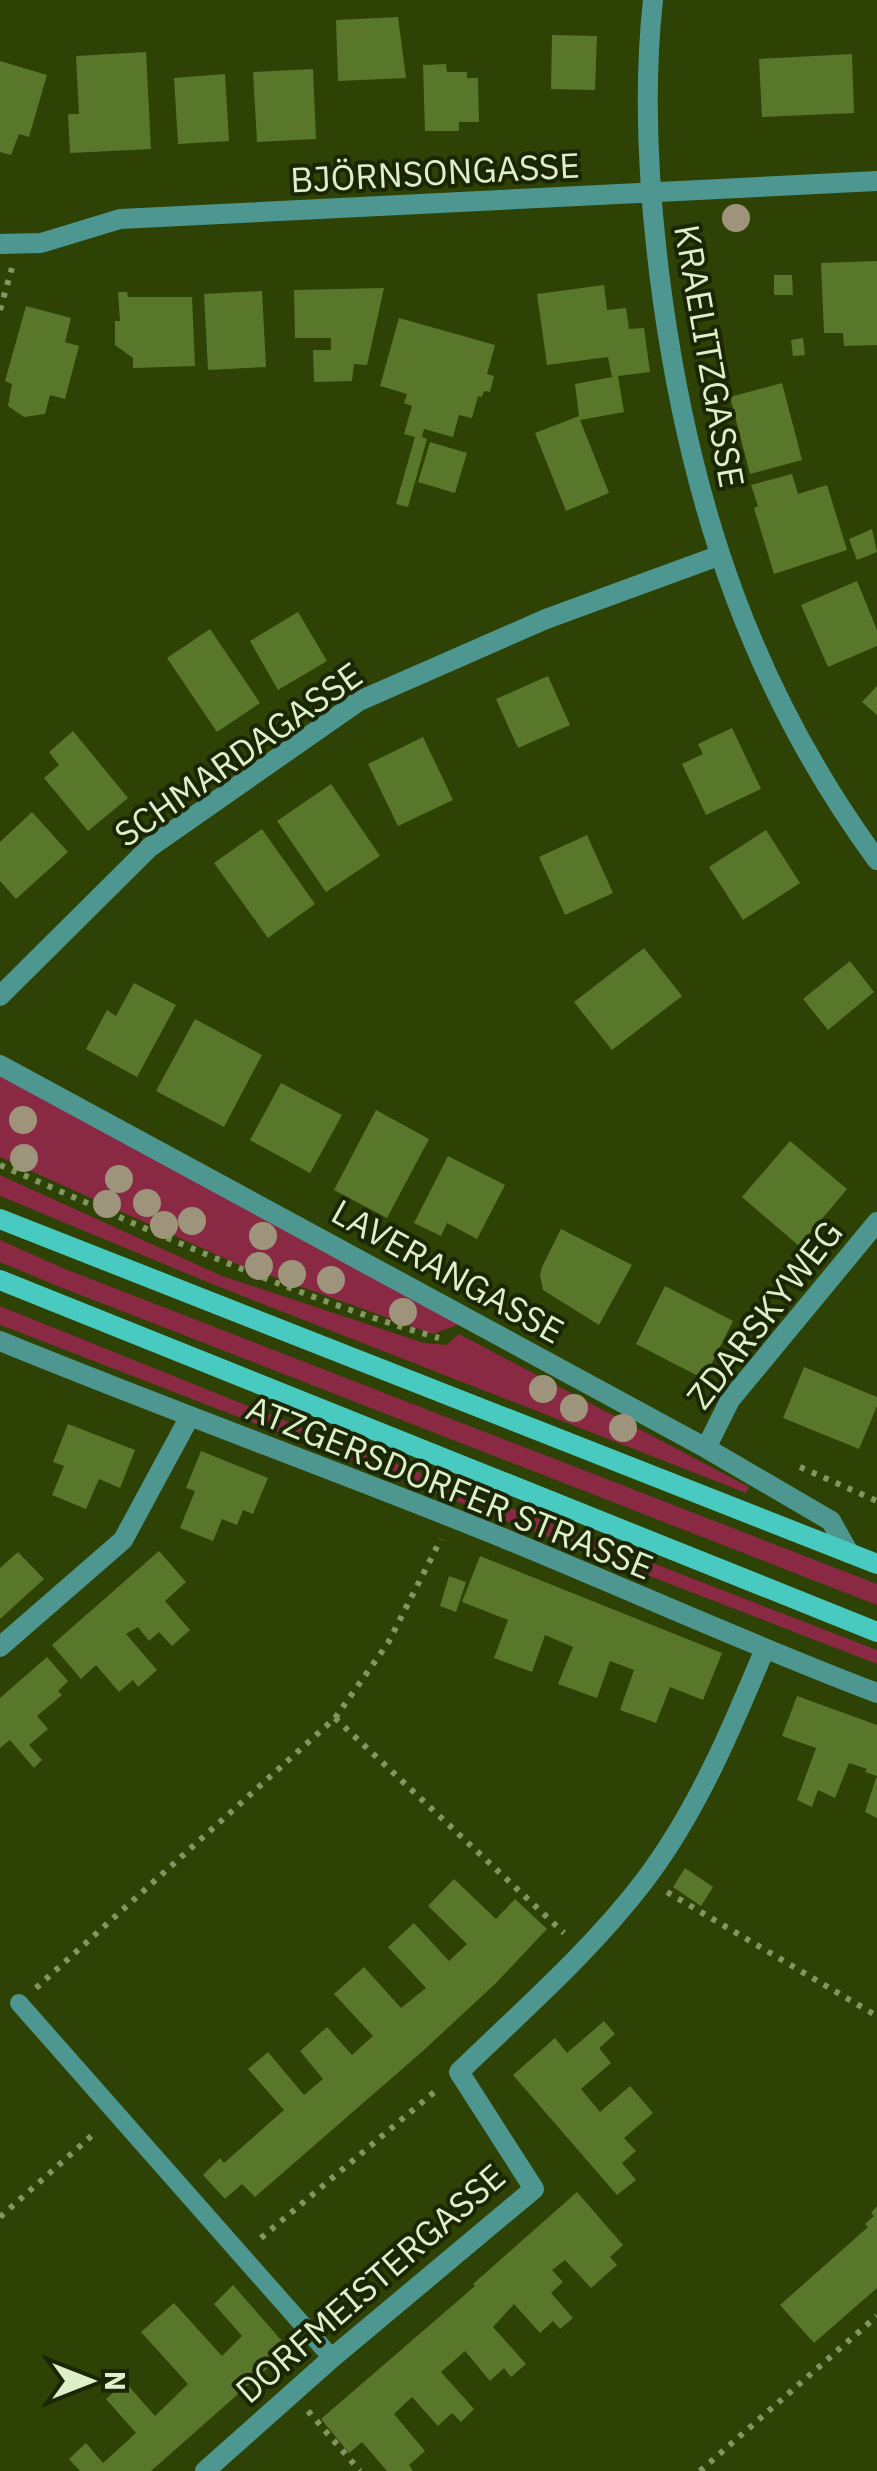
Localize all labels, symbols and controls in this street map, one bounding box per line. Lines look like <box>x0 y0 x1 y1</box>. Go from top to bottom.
street label: BJÖRNSONGASSE <box>289 141 581 203</box>
street label: KRAELITZGASSE <box>664 221 756 491</box>
street label: SCHMARDAGASSE <box>105 651 371 857</box>
street label: LAVERANGASSE <box>324 1188 572 1354</box>
street label: ZDARSKYWEG <box>676 1210 852 1418</box>
street label: ATZGERSDORFER STRASSE <box>240 1384 660 1590</box>
street label: DORFMEISTERGASSE <box>226 2153 514 2413</box>
north arrow <box>40 2331 140 2431</box>
text: N <box>97 2371 134 2391</box>

